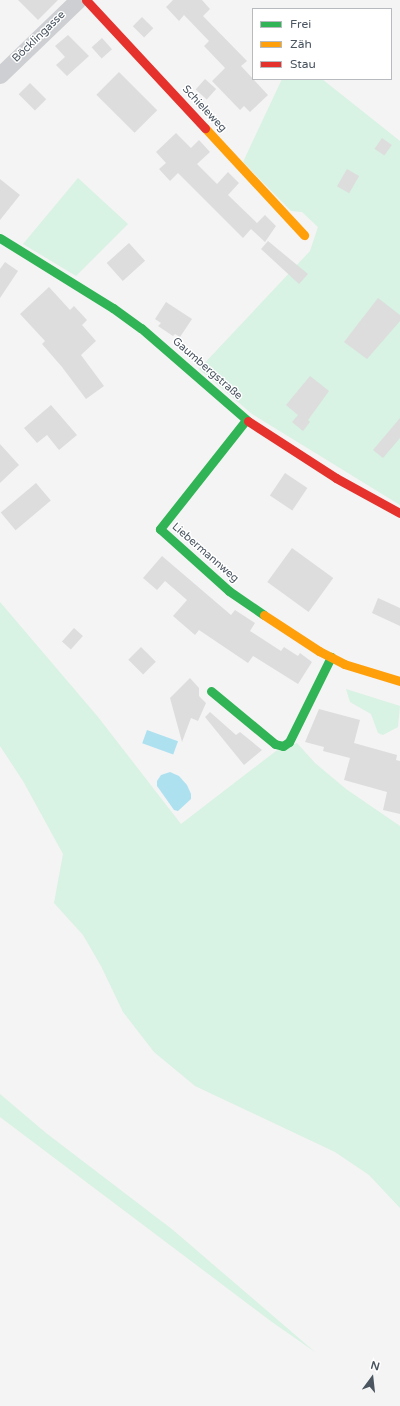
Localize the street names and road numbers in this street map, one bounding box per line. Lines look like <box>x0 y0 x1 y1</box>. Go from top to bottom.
street label: Böcklingasse <box>10 9 68 65</box>
street label: Schieleweg <box>179 83 229 135</box>
street label: Gaumbergstraße <box>169 335 245 403</box>
street label: Liebermannweg <box>169 520 241 586</box>

